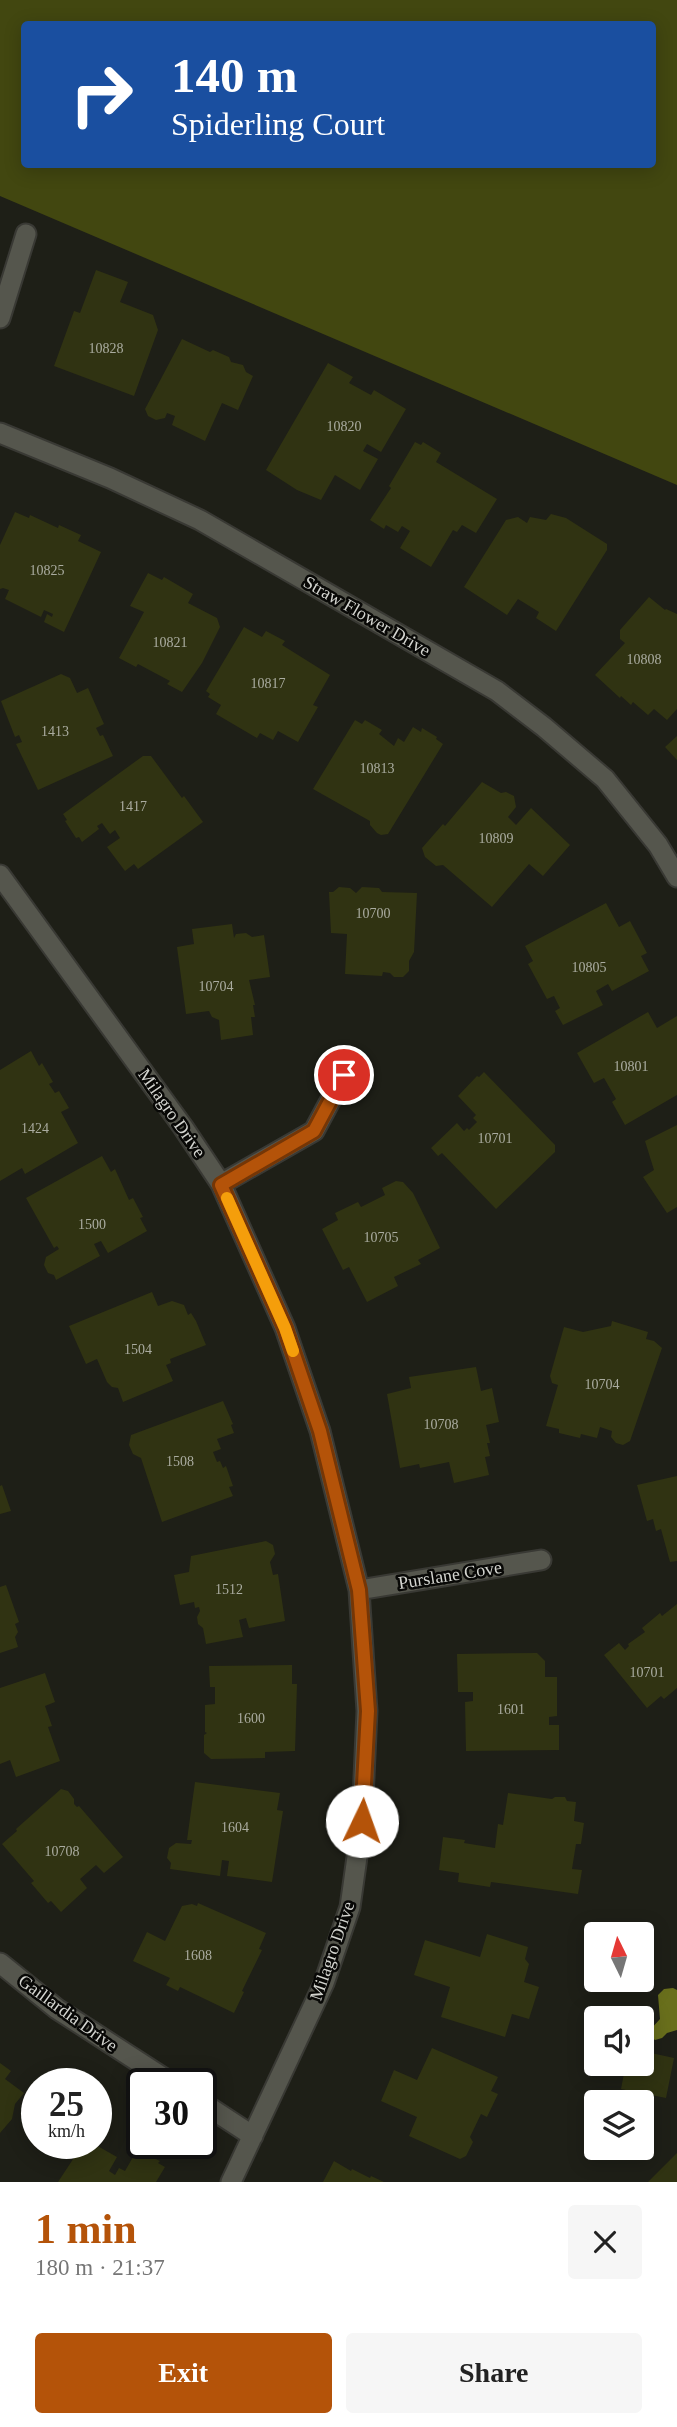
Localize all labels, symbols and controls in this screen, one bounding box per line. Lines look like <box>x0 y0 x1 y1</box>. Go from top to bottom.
text: 140 m <box>171 48 298 103</box>
icon: right <box>56 49 147 140</box>
text: Spiderling Court <box>171 106 385 142</box>
house number: 10828 <box>89 341 124 356</box>
house number: 10820 <box>327 419 362 434</box>
house number: 10825 <box>30 563 65 578</box>
street label: Straw Flower Drive <box>300 572 434 660</box>
house number: 10821 <box>153 635 188 650</box>
house number: 10808 <box>627 652 662 667</box>
house number: 10817 <box>251 676 286 691</box>
house number: 1413 <box>41 724 69 739</box>
house number: 10813 <box>360 761 395 776</box>
house number: 1417 <box>119 799 147 814</box>
house number: 10809 <box>479 831 514 846</box>
house number: 10700 <box>356 906 391 921</box>
house number: 10805 <box>572 960 607 975</box>
house number: 10704 <box>199 979 234 994</box>
pin <box>314 1045 374 1105</box>
icon: arrive <box>325 1056 363 1094</box>
house number: 10801 <box>614 1059 649 1074</box>
street label: Milagro Drive <box>134 1065 210 1161</box>
house number: 1424 <box>21 1121 49 1136</box>
house number: 10701 <box>478 1131 513 1146</box>
house number: 1500 <box>78 1217 106 1232</box>
house number: 10705 <box>364 1230 399 1245</box>
house number: 1504 <box>124 1342 152 1357</box>
house number: 10704 <box>585 1377 620 1392</box>
house number: 10708 <box>424 1417 459 1432</box>
house number: 1508 <box>166 1454 194 1469</box>
street label: Purslane Cove <box>397 1557 503 1593</box>
house number: 1512 <box>215 1582 243 1597</box>
house number: 10701 <box>630 1665 665 1680</box>
house number: 1601 <box>497 1702 525 1717</box>
house number: 1600 <box>237 1711 265 1726</box>
position arrow <box>325 1784 399 1858</box>
house number: 1604 <box>221 1820 249 1835</box>
house number: 10708 <box>45 1844 80 1859</box>
street label: Milagro Drive <box>306 1899 358 2003</box>
north arrow <box>584 1922 654 1992</box>
map controls <box>584 1922 654 2160</box>
house number: 1608 <box>184 1948 212 1963</box>
street label: Gaillardia Drive <box>15 1970 121 2056</box>
button: sound <box>584 2006 654 2076</box>
speed limit sign: 30 <box>126 2068 217 2159</box>
text: 25 <box>49 2085 84 2124</box>
button: layers <box>584 2090 654 2160</box>
text: km/h <box>48 2121 85 2141</box>
button: close <box>568 2205 642 2279</box>
text: 1 min <box>35 2206 137 2252</box>
text: 180 m · 21:37 <box>35 2255 165 2280</box>
button: Exit <box>35 2333 332 2413</box>
button: Share <box>346 2333 642 2413</box>

